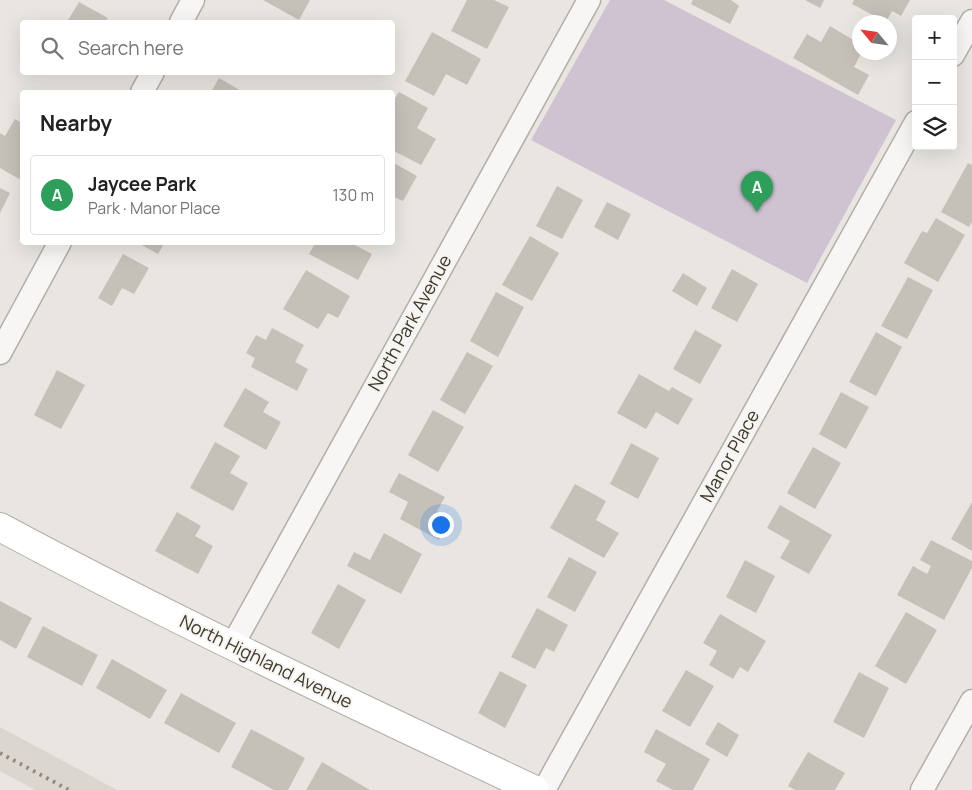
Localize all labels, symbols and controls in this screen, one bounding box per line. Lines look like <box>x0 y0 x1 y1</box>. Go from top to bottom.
north arrow <box>852 15 897 60</box>
map controls <box>912 15 957 150</box>
button: + <box>912 15 957 60</box>
search box <box>20 20 395 75</box>
icon: search <box>38 34 66 62</box>
text: Search here <box>78 35 184 61</box>
button: − <box>912 60 957 105</box>
button: layers <box>912 105 957 150</box>
text: Nearby <box>40 109 112 137</box>
text: Jaycee Park <box>88 171 196 197</box>
pin: A <box>741 171 773 212</box>
text: A <box>52 184 62 206</box>
text: 130 m <box>332 184 374 206</box>
text: Park · Manor Place <box>88 197 220 219</box>
street label: North Park Avenue <box>362 250 456 395</box>
street label: Manor Place <box>694 405 764 506</box>
your location <box>428 512 454 538</box>
street label: North Highland Avenue <box>176 609 357 713</box>

